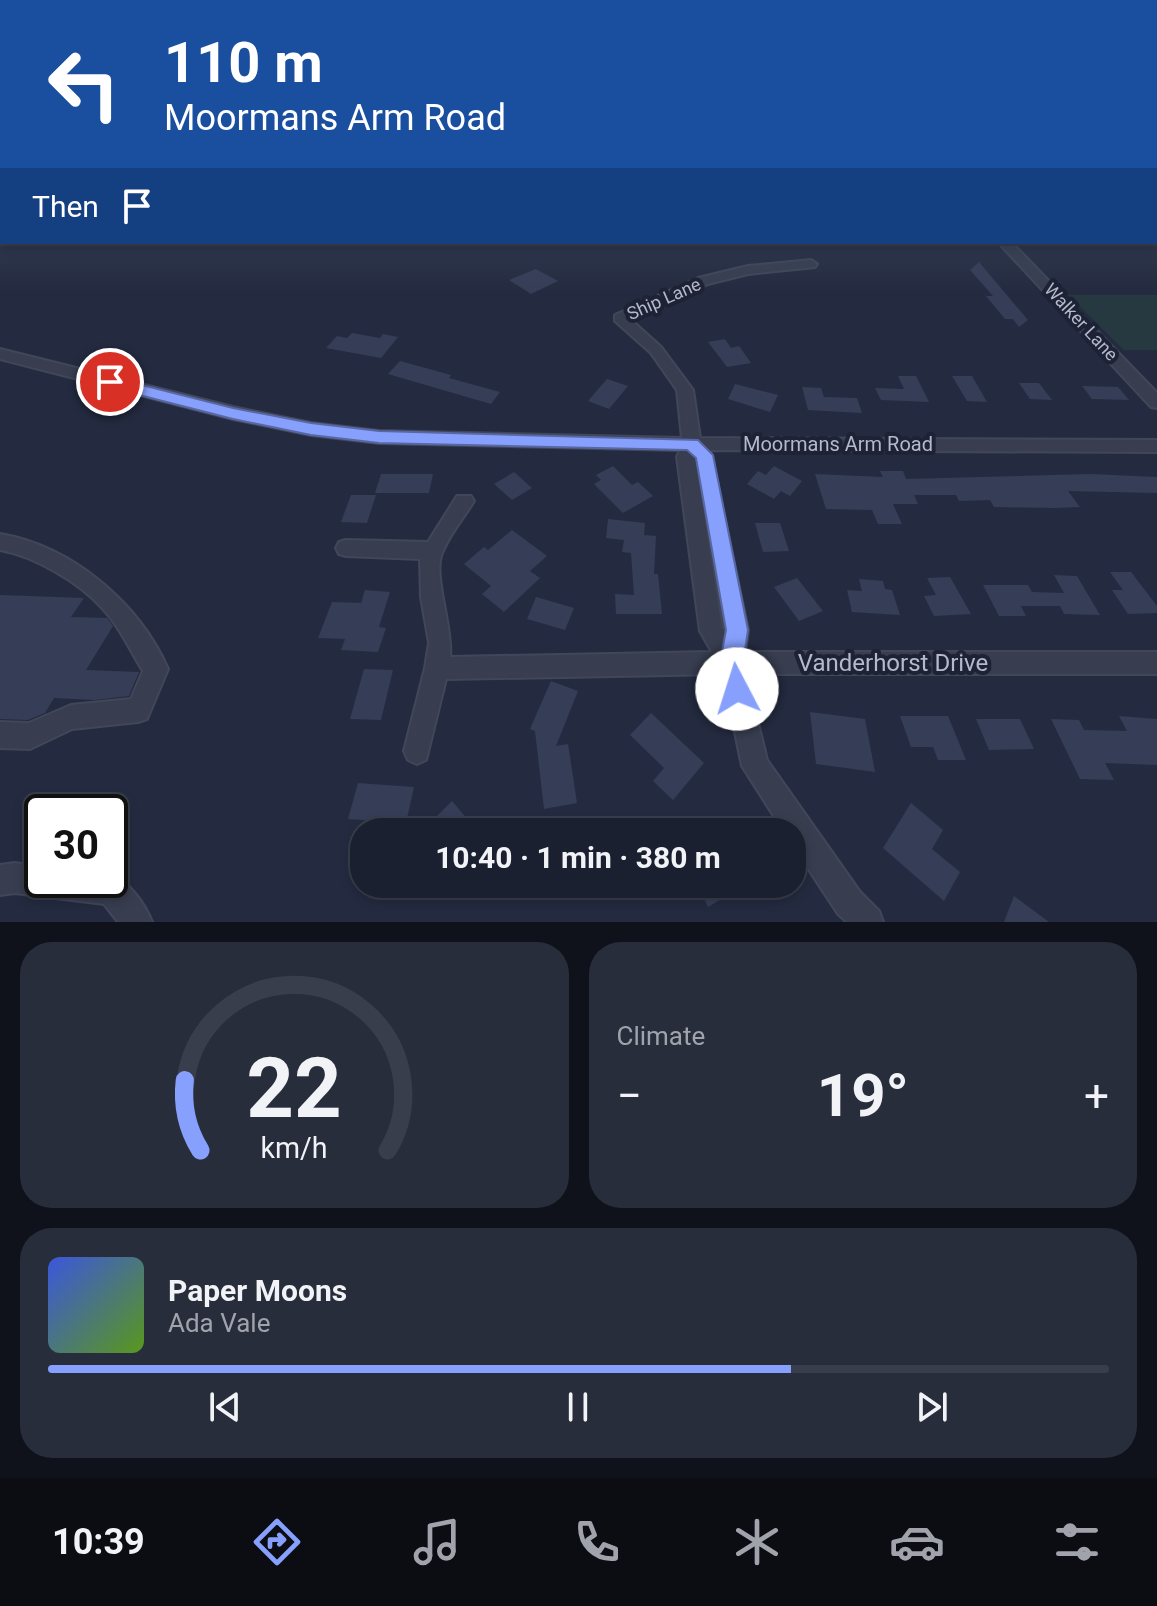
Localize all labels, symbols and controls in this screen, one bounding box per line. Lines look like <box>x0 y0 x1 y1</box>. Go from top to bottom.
text: 110 m <box>164 30 323 96</box>
icon: left <box>32 32 136 136</box>
text: Moormans Arm Road <box>164 97 506 139</box>
icon: arrive <box>115 184 159 228</box>
text: Then <box>32 189 99 224</box>
street label: Ship Lane <box>624 273 704 324</box>
street label: Walker Lane <box>1040 279 1122 365</box>
pin <box>76 348 144 416</box>
icon: arrive <box>88 360 132 404</box>
street label: Moormans Arm Road <box>743 432 933 456</box>
position arrow <box>695 647 779 731</box>
street label: Vanderhorst Drive <box>798 649 988 677</box>
speed limit sign: 30 <box>24 794 128 898</box>
text: 10:40 · 1 min · 380 m <box>435 840 721 875</box>
text: Climate <box>617 1021 705 1051</box>
text: 22 <box>247 1040 342 1137</box>
text: 19° <box>817 1060 909 1131</box>
text: − <box>617 1070 642 1122</box>
text: + <box>1084 1070 1109 1122</box>
text: km/h <box>261 1131 328 1165</box>
text: Paper Moons <box>168 1273 347 1308</box>
text: Ada Vale <box>168 1308 270 1338</box>
icon: previous <box>203 1385 247 1429</box>
icon: pause <box>556 1385 600 1429</box>
icon: next <box>910 1385 954 1429</box>
icon: directions <box>249 1514 305 1570</box>
icon: music <box>409 1514 465 1570</box>
icon: phone <box>569 1514 625 1570</box>
icon: climate <box>729 1514 785 1570</box>
icon: car <box>889 1514 945 1570</box>
icon: filters <box>1049 1514 1105 1570</box>
text: 10:39 <box>52 1521 145 1563</box>

